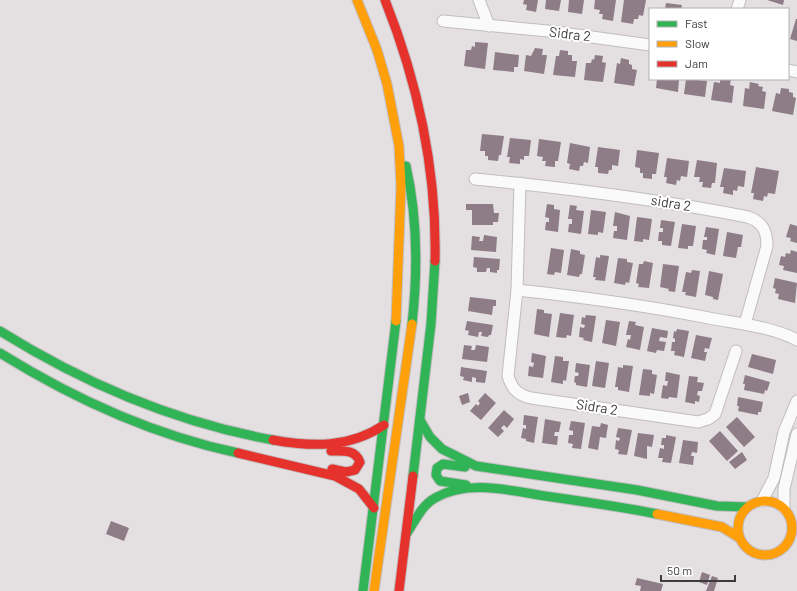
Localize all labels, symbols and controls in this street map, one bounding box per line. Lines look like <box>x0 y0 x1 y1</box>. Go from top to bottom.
legend <box>649 8 789 80</box>
text: Fast <box>685 16 708 30</box>
street label: Sidra 2 <box>548 23 592 44</box>
text: Slow <box>685 36 710 50</box>
text: Jam <box>685 56 708 70</box>
street label: sidra 2 <box>650 191 692 214</box>
street label: Sidra 2 <box>575 395 619 418</box>
scale bar <box>661 557 735 583</box>
text: 50 m <box>667 563 692 577</box>

